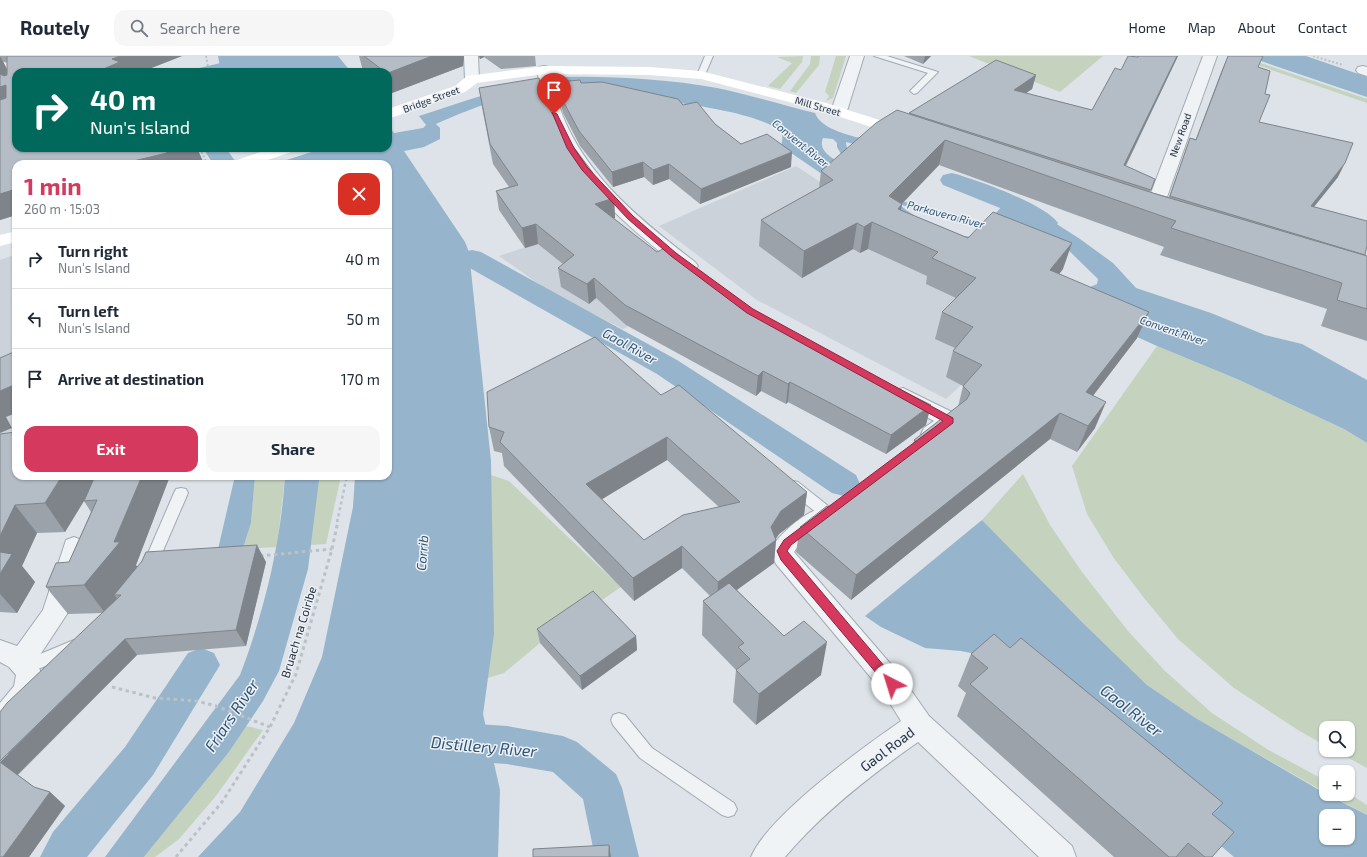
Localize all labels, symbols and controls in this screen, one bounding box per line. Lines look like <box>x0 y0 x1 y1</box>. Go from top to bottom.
search box <box>114 10 394 46</box>
text: Routely <box>20 16 90 39</box>
icon: search <box>128 17 150 39</box>
text: Search here <box>160 19 240 37</box>
text: Home <box>1129 19 1166 36</box>
text: Map <box>1188 19 1216 36</box>
text: About <box>1238 19 1276 36</box>
text: Contact <box>1298 19 1347 36</box>
pin <box>537 73 571 114</box>
icon: arrive <box>543 79 565 101</box>
text: 40 m <box>90 82 156 116</box>
street label: Bridge Street <box>401 83 461 115</box>
icon: right <box>24 84 76 136</box>
street label: Mill Street <box>794 94 842 118</box>
street label: New Road <box>1167 111 1193 159</box>
text: Nun's Island <box>90 116 190 138</box>
water label: Convent River <box>770 116 832 170</box>
text: 1 min <box>24 171 82 200</box>
button: close <box>338 173 380 215</box>
water label: Parkavera River <box>906 197 987 231</box>
text: 260 m · 15:03 <box>24 201 100 217</box>
text: Turn right <box>58 242 128 260</box>
icon: right <box>24 248 46 270</box>
text: 40 m <box>345 250 380 268</box>
text: Nun's Island <box>58 260 130 276</box>
text: Turn left <box>58 302 119 320</box>
icon: left <box>24 308 46 330</box>
text: 50 m <box>346 310 380 328</box>
water label: Convent River <box>1138 313 1208 348</box>
text: Nun's Island <box>58 320 130 336</box>
water label: Gaol River <box>600 325 661 368</box>
icon: arrive <box>24 368 46 390</box>
text: Arrive at destination <box>58 370 204 388</box>
text: 170 m <box>341 370 380 388</box>
button: Exit <box>24 426 198 472</box>
button: Share <box>206 426 380 472</box>
water label: Corrib <box>413 535 431 571</box>
street label: Bruach na Coiribe <box>277 584 319 680</box>
position arrow <box>871 663 913 705</box>
water label: Friars River <box>200 675 262 755</box>
water label: Gaol River <box>1097 680 1167 740</box>
map controls <box>1319 721 1355 845</box>
button: search <box>1319 721 1355 757</box>
street label: Gaol Road <box>856 723 918 775</box>
water label: Distillery River <box>430 732 538 761</box>
button: + <box>1319 765 1355 801</box>
button: − <box>1319 809 1355 845</box>

